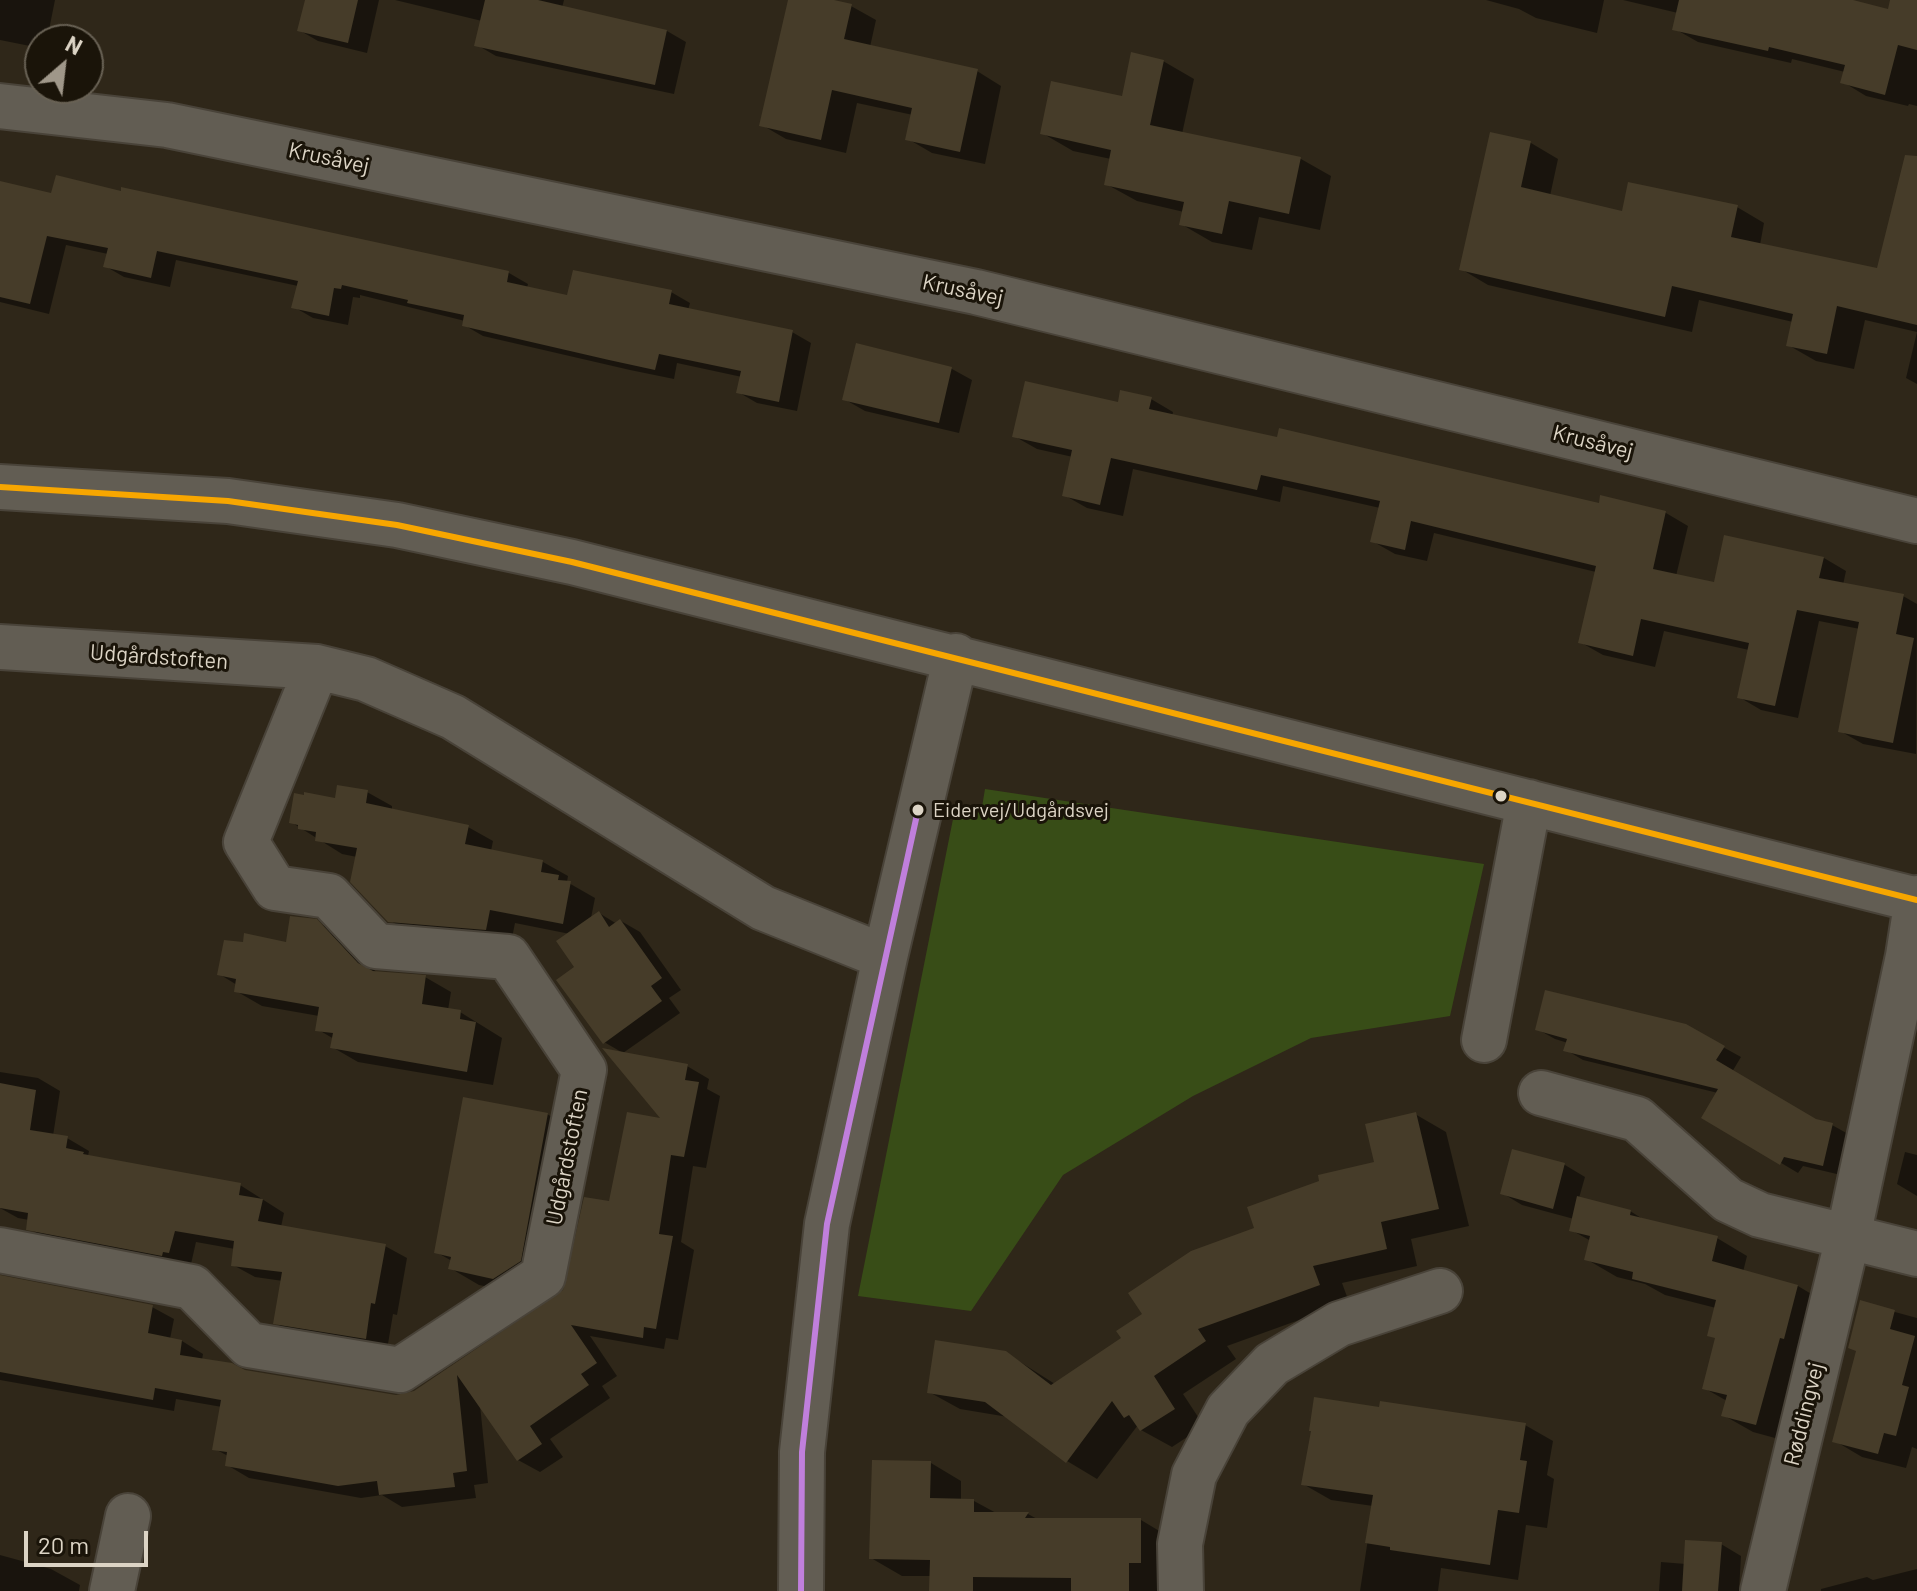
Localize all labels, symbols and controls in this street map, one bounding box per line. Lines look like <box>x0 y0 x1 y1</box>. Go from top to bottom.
north arrow <box>24 24 104 104</box>
text: N <box>62 30 87 59</box>
street label: Krusåvej <box>286 137 372 179</box>
street label: Krusåvej <box>920 269 1006 311</box>
street label: Krusåvej <box>1550 419 1636 465</box>
street label: Udgårdstoften <box>89 639 229 675</box>
unlabelled marker <box>1493 788 1509 804</box>
place label: Eidervej/Udgårdsvej <box>933 798 1109 822</box>
marker: Eidervej/Udgårdsvej <box>910 802 926 818</box>
street label: Udgårdstoften <box>541 1087 593 1227</box>
street label: Røddingvej <box>1778 1360 1830 1468</box>
scale bar <box>28 1515 152 1565</box>
text: 20 m <box>38 1530 89 1559</box>

